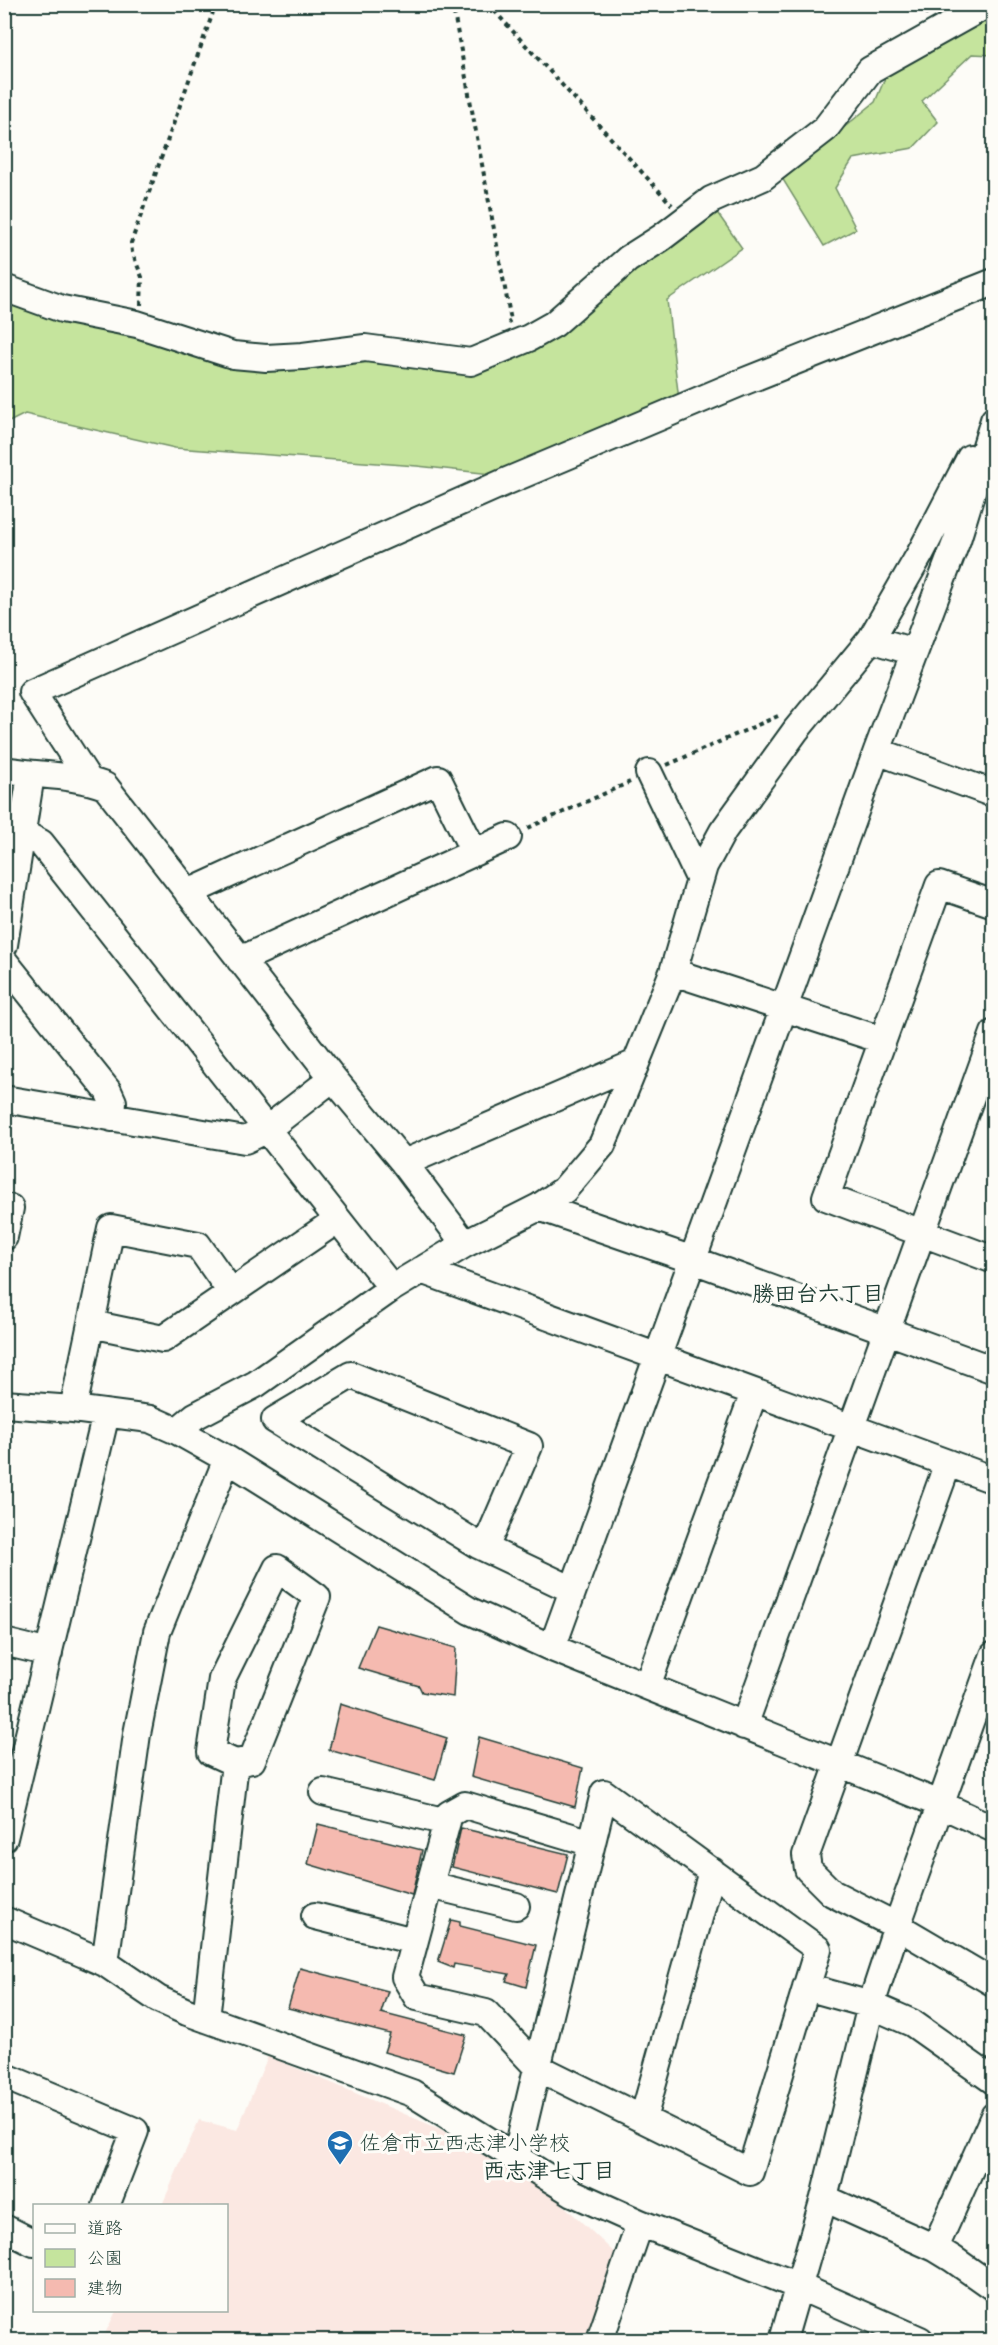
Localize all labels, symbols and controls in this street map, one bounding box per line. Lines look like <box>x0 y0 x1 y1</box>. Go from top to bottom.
district label: 勝田台六丁目 <box>752 1279 884 1310</box>
school or university icon: 佐倉市立西志津小学校 <box>325 2128 355 2166</box>
place label: 佐倉市立西志津小学校 <box>360 2129 570 2158</box>
district label: 西志津七丁目 <box>483 2156 615 2187</box>
legend <box>33 2204 228 2312</box>
text: 道路 <box>87 2216 123 2241</box>
text: 公園 <box>87 2246 123 2271</box>
text: 建物 <box>87 2276 123 2301</box>

